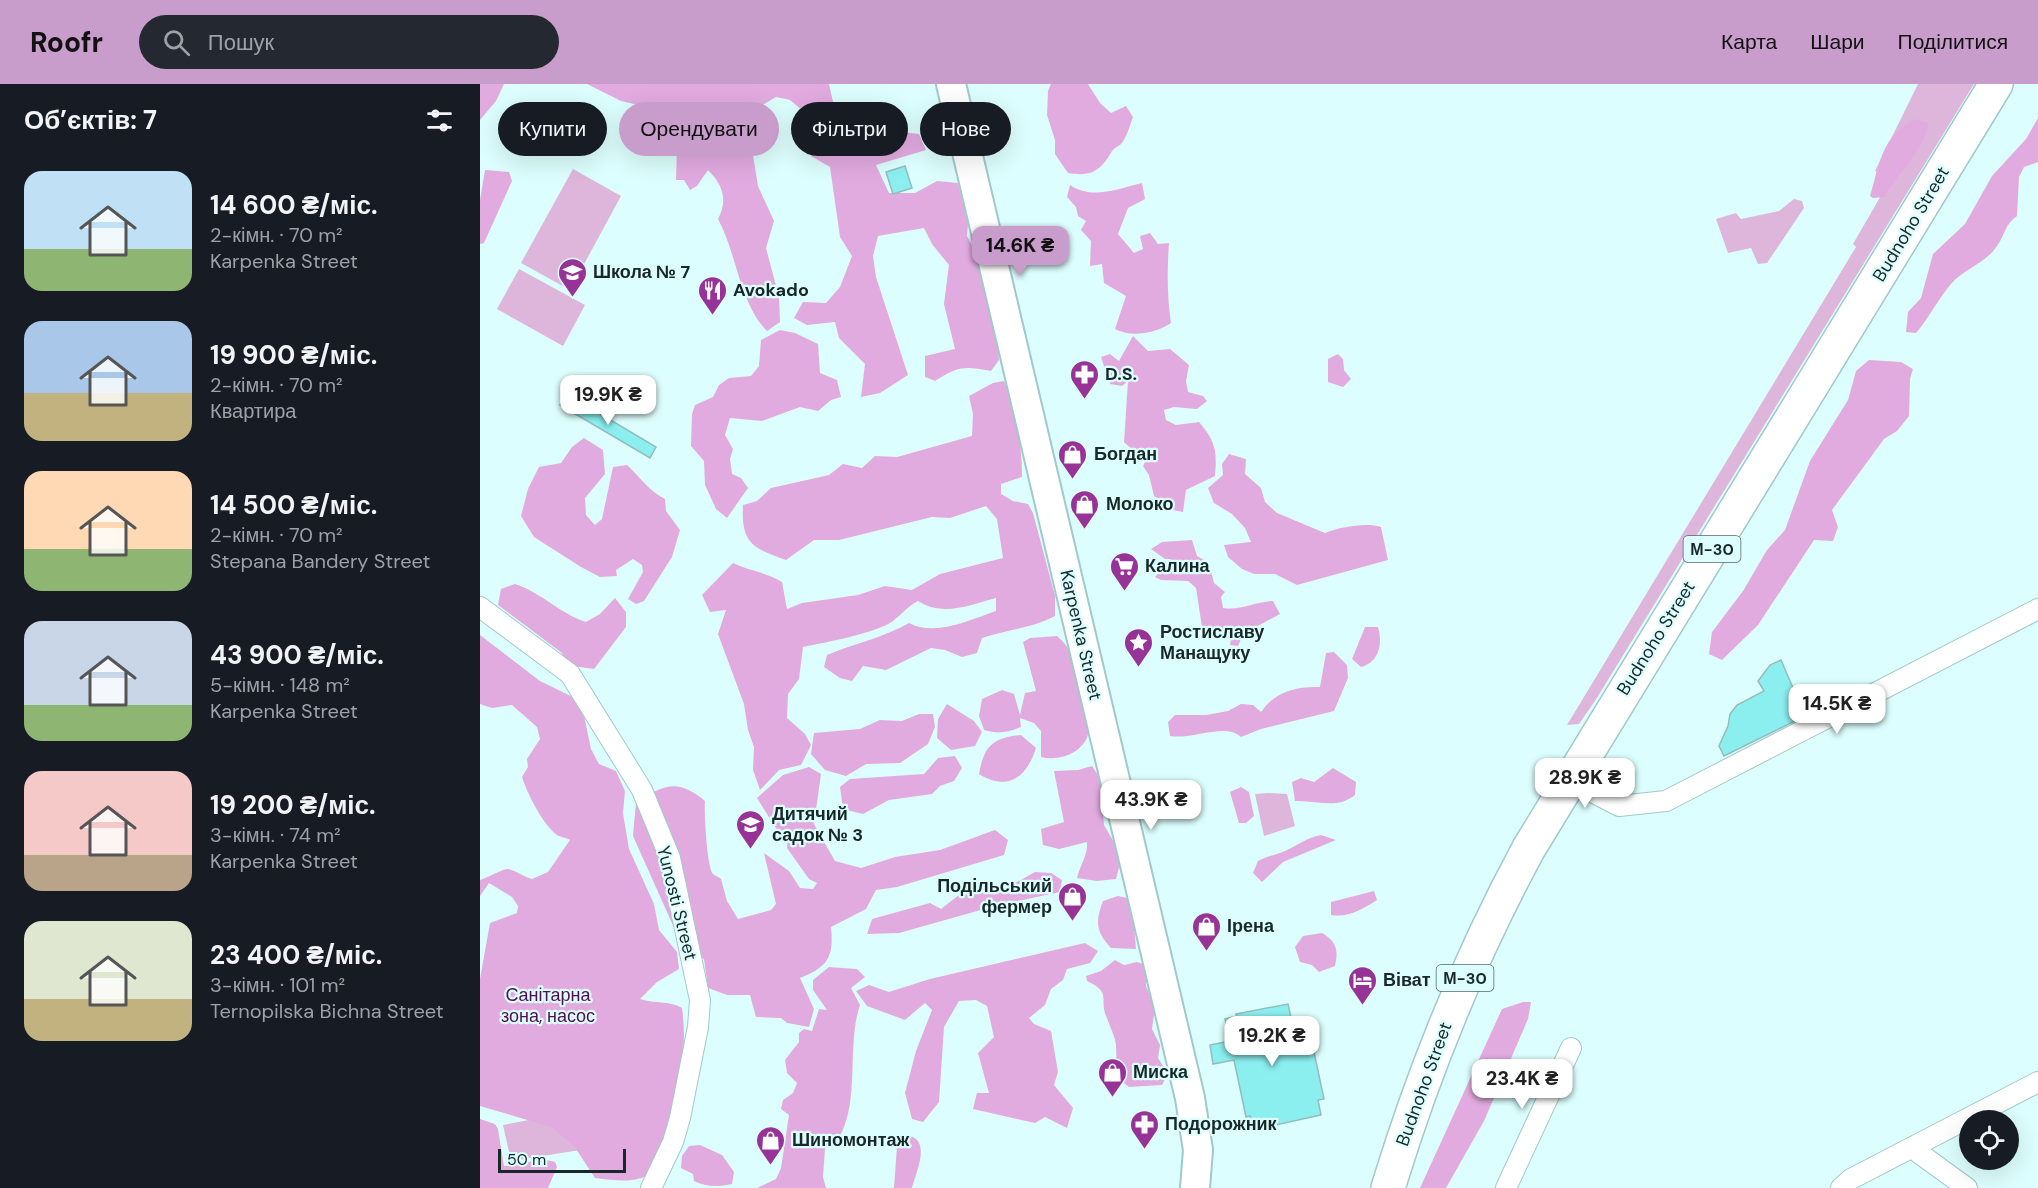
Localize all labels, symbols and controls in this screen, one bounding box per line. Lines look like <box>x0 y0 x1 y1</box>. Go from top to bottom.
search box <box>139 15 559 69</box>
text: Roofr <box>30 24 103 61</box>
icon: search <box>160 26 193 59</box>
text: Пошук <box>208 28 274 57</box>
text: Карта <box>1721 28 1777 56</box>
text: Шари <box>1810 28 1865 56</box>
text: Поділитися <box>1898 28 2008 56</box>
chip: Купити <box>498 102 607 156</box>
chip: Орендувати <box>619 102 779 156</box>
chip: Фільтри <box>791 102 908 156</box>
chip: Нове <box>920 102 1011 156</box>
text: Об’єктів: 7 <box>24 103 157 137</box>
icon: filters <box>423 104 456 137</box>
street label: Budnoho Street <box>1867 162 1955 286</box>
text: 14 600 ₴/міс. <box>210 188 378 222</box>
icon: home <box>72 195 144 267</box>
text: 2-кімн. · 70 m² <box>210 222 343 248</box>
pin: 14.6K ₴ <box>965 226 1075 277</box>
text: 14.6K ₴ <box>986 232 1054 258</box>
text: Karpenka Street <box>210 248 358 274</box>
school or university icon: Школа № 7 <box>556 256 588 298</box>
place label: Школа № 7 <box>593 260 690 284</box>
restaurant icon: Avokado <box>696 274 728 316</box>
place label: Avokado <box>733 278 809 302</box>
text: 19 900 ₴/міс. <box>210 338 377 372</box>
icon: home <box>72 345 144 417</box>
pharmacy icon: D.S. <box>1068 358 1100 400</box>
place label: D.S. <box>1105 362 1137 386</box>
text: 2-кімн. · 70 m² <box>210 372 343 398</box>
pin: 19.9K ₴ <box>553 375 663 426</box>
text: 19.9K ₴ <box>574 381 642 407</box>
text: Квартира <box>210 398 296 424</box>
shop icon: Богдан <box>1057 438 1089 480</box>
place label: Богдан <box>1094 442 1157 466</box>
text: 14 500 ₴/міс. <box>210 488 377 522</box>
shop icon: Молоко <box>1069 488 1101 530</box>
place label: Молоко <box>1106 492 1174 516</box>
icon: home <box>72 495 144 567</box>
text: 2-кімн. · 70 m² <box>210 522 343 548</box>
road number: М-30 <box>1684 536 1740 562</box>
text: Stepana Bandery Street <box>210 548 430 574</box>
supermarket icon: Калина <box>1108 550 1140 592</box>
place label: Калина <box>1145 554 1211 578</box>
street label: Karpenka Street <box>1054 568 1108 702</box>
street label: Budnoho Street <box>1611 576 1701 700</box>
place label: Ростиславу Манащуку <box>1160 620 1264 665</box>
place icon: Ростиславу Манащуку <box>1123 626 1155 668</box>
text: 43 900 ₴/міс. <box>210 638 384 672</box>
icon: home <box>72 645 144 717</box>
text: 5-кімн. · 148 m² <box>210 672 350 698</box>
pin: 14.5K ₴ <box>1782 684 1892 735</box>
text: 14.5K ₴ <box>1803 690 1871 716</box>
text: Karpenka Street <box>210 698 358 724</box>
pin: 28.9K ₴ <box>1530 758 1640 809</box>
text: 28.9K ₴ <box>1549 764 1621 790</box>
pin: 43.9K ₴ <box>1096 780 1206 831</box>
text: 43.9K ₴ <box>1114 786 1188 812</box>
text: 19 200 ₴/міс. <box>210 788 376 822</box>
icon: home <box>72 795 144 867</box>
place label: Дитячий садок № 3 <box>772 802 863 847</box>
school or university icon: Дитячий садок № 3 <box>735 808 767 850</box>
text: 3-кімн. · 74 m² <box>210 822 341 848</box>
street label: Yunosti Street <box>651 843 703 963</box>
text: Karpenka Street <box>210 848 358 874</box>
place label: Подільський фермер <box>937 874 1052 919</box>
shop icon: Подільський фермер <box>1057 880 1089 922</box>
shop icon: Ірена <box>1190 910 1222 952</box>
place label: Ірена <box>1227 914 1275 938</box>
text: 23 400 ₴/міс. <box>210 938 382 972</box>
icon: home <box>72 945 144 1017</box>
hotel icon: Віват <box>1346 964 1378 1006</box>
road number: М-30 <box>1436 965 1494 991</box>
place label: Віват <box>1383 968 1431 992</box>
text: 3-кімн. · 101 m² <box>210 972 345 998</box>
park label: Санітарна зона, насос <box>501 983 595 1028</box>
text: Ternopilska Bichna Street <box>210 998 444 1024</box>
pin: 19.2K ₴ <box>1217 1016 1327 1067</box>
street label: Budnoho Street <box>1390 1019 1458 1149</box>
text: 19.2K ₴ <box>1238 1022 1306 1048</box>
shop icon: Миска <box>1096 1056 1128 1098</box>
pin: 23.4K ₴ <box>1467 1059 1577 1110</box>
place label: Миска <box>1133 1060 1189 1084</box>
text: 23.4K ₴ <box>1486 1065 1558 1091</box>
pharmacy icon: Подорожник <box>1128 1108 1160 1150</box>
map controls <box>1959 1110 2019 1170</box>
button: locate <box>1959 1110 2019 1170</box>
place label: Подорожник <box>1165 1112 1278 1136</box>
shop icon: Шиномонтаж <box>755 1124 787 1166</box>
place label: Шиномонтаж <box>792 1128 910 1152</box>
scale bar <box>498 1146 626 1174</box>
text: 50 m <box>507 1149 546 1170</box>

